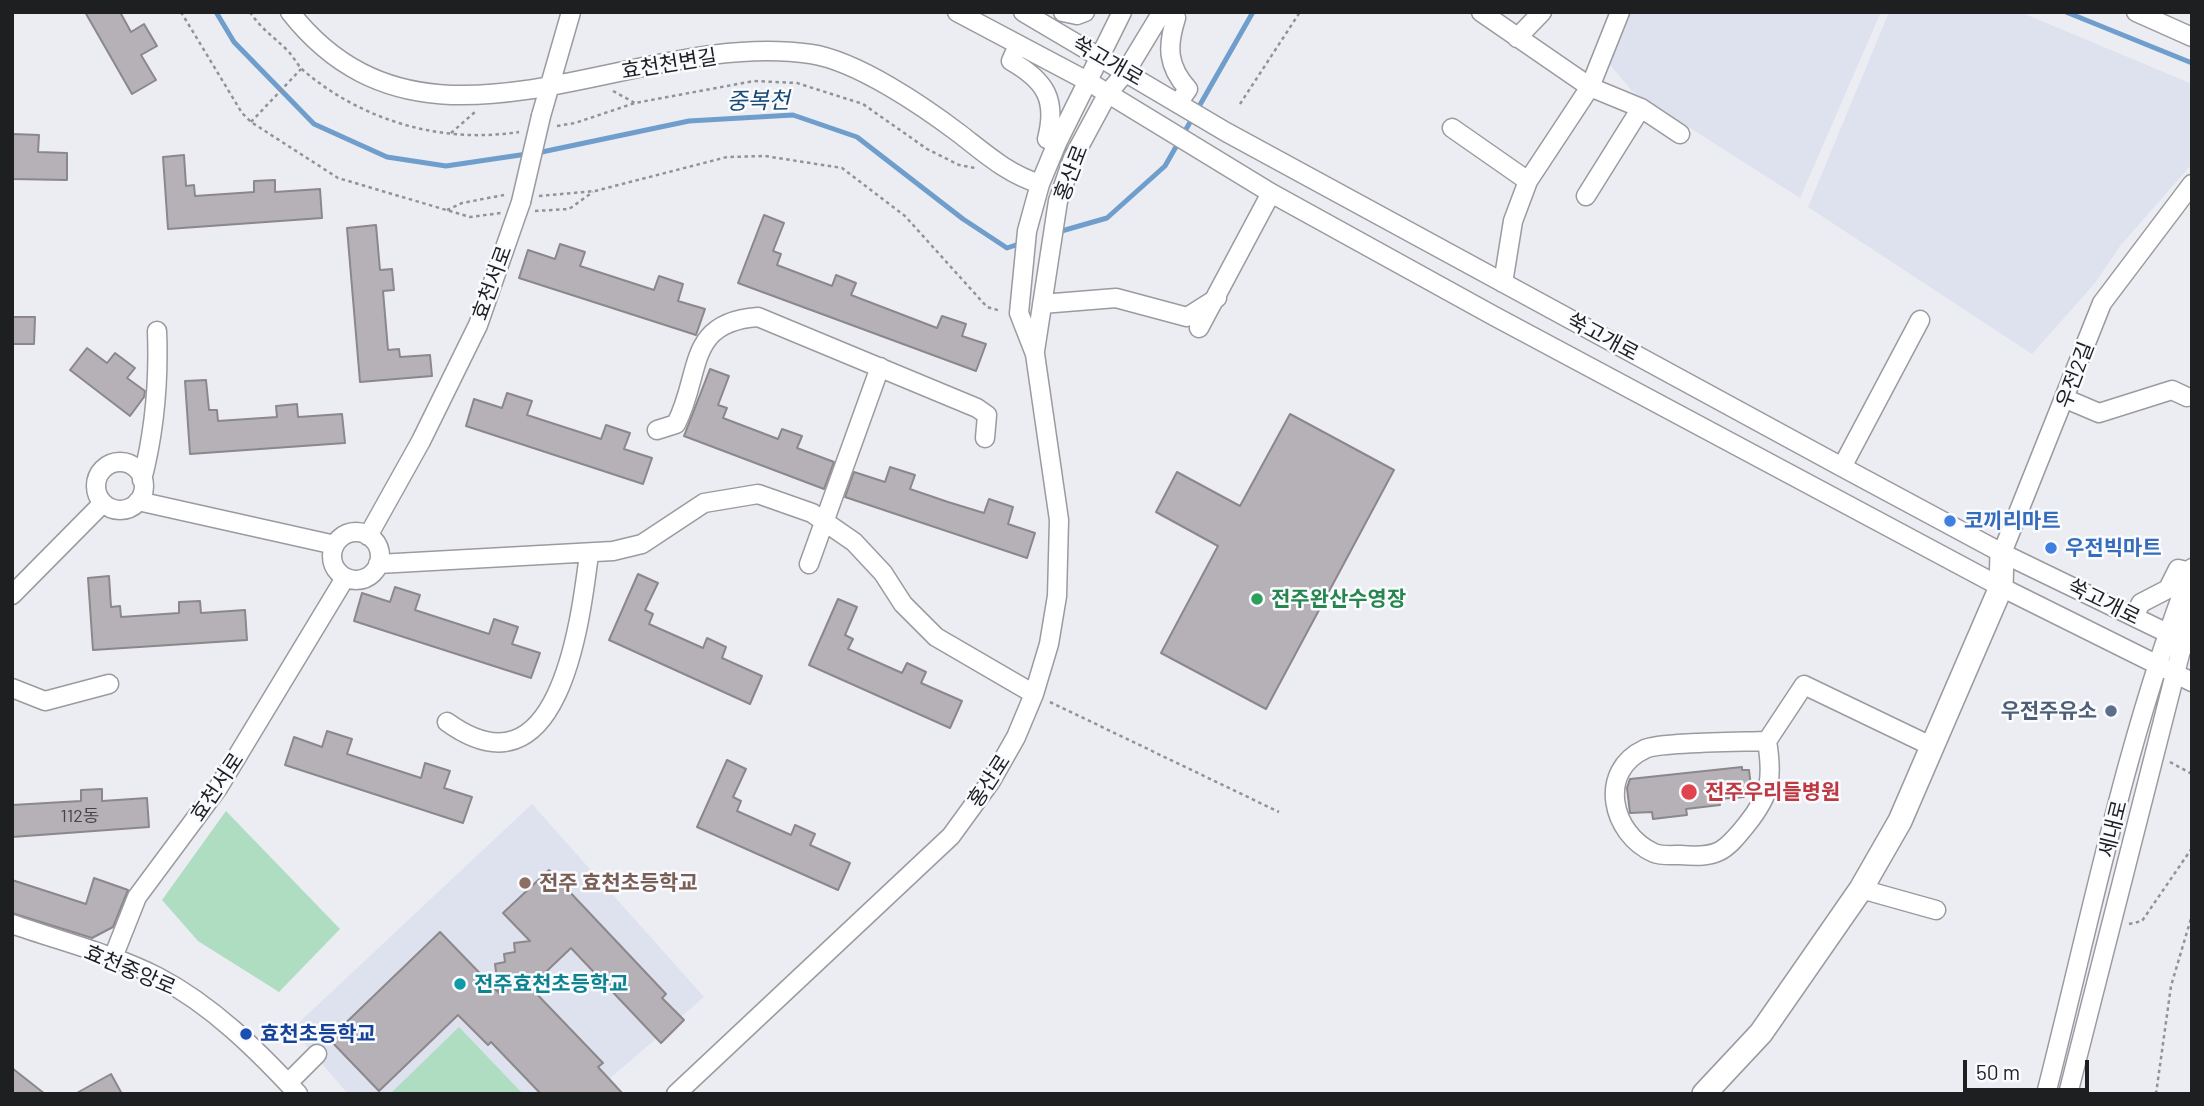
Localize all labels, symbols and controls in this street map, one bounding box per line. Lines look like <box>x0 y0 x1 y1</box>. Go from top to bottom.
street label: 쑥고개로 <box>1068 31 1148 91</box>
street label: 효천천변길 <box>619 44 719 84</box>
water label: 중복천 <box>726 87 790 115</box>
street label: 홍산로 <box>1049 141 1093 205</box>
street label: 효천서로 <box>467 242 517 324</box>
street label: 쑥고개로 <box>1563 308 1643 366</box>
street label: 우전2길 <box>2051 338 2099 412</box>
place label: 코끼리마트 <box>1964 508 2061 534</box>
marker: 코끼리마트 <box>1942 513 1958 529</box>
place label: 우전빅마트 <box>2065 535 2162 561</box>
marker: 우전빅마트 <box>2043 540 2059 556</box>
street label: 쑥고개로 <box>2064 574 2144 630</box>
place label: 전주완산수영장 <box>1271 586 1406 612</box>
marker: 전주완산수영장 <box>1249 591 1265 607</box>
place label: 우전주유소 <box>2000 698 2097 724</box>
marker: 우전주유소 <box>2103 703 2119 719</box>
street label: 효천서로 <box>185 748 249 826</box>
street label: 홍산로 <box>963 750 1015 812</box>
place label: 전주우리들병원 <box>1705 779 1840 805</box>
marker: 전주우리들병원 <box>1679 782 1699 802</box>
street label: 세내로 <box>2094 798 2132 860</box>
house number: 112동 <box>61 805 99 827</box>
place label: 전주 효천초등학교 <box>539 870 698 896</box>
marker: 전주 효천초등학교 <box>517 875 533 891</box>
street label: 효천중앙로 <box>81 940 179 1000</box>
place label: 전주효천초등학교 <box>474 971 629 997</box>
marker: 전주효천초등학교 <box>452 976 468 992</box>
place label: 효천초등학교 <box>260 1021 376 1047</box>
marker: 효천초등학교 <box>238 1026 254 1042</box>
scale bar <box>1966 1046 2092 1090</box>
text: 50 m <box>1976 1059 2020 1084</box>

